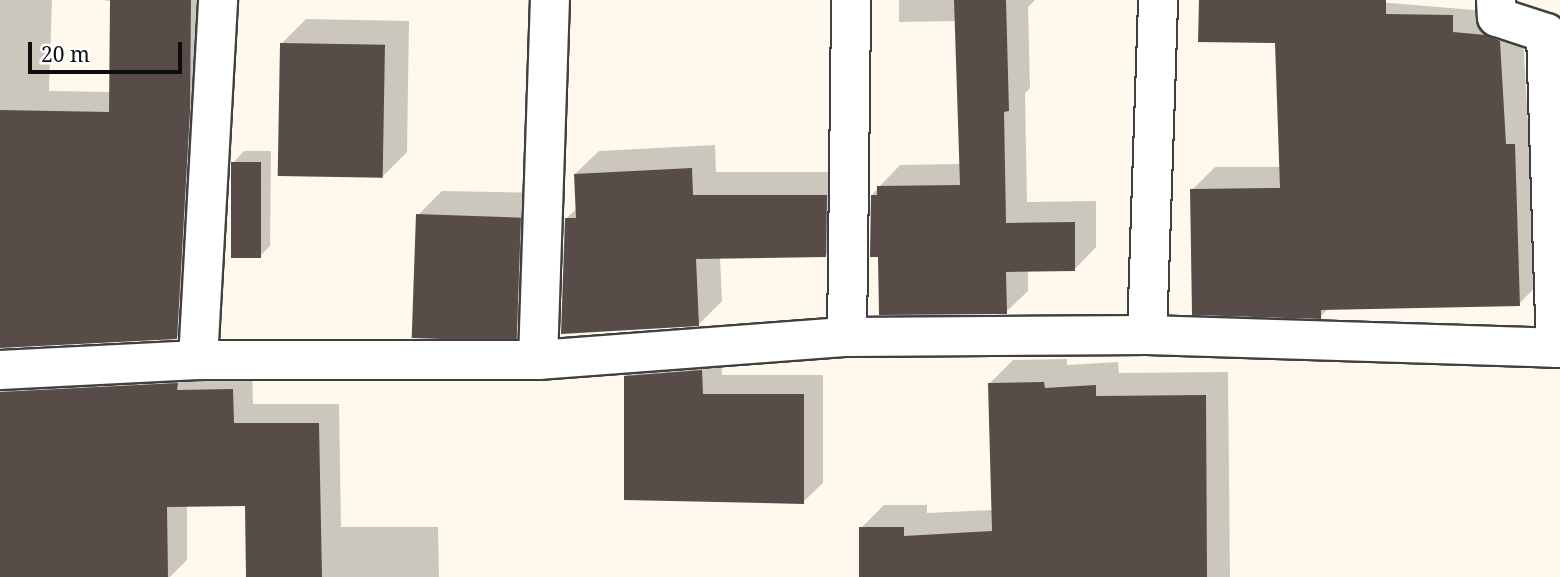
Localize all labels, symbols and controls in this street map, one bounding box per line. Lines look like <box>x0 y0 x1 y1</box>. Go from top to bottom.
scale bar <box>32 28 186 72</box>
text: 20 m <box>41 40 90 68</box>

